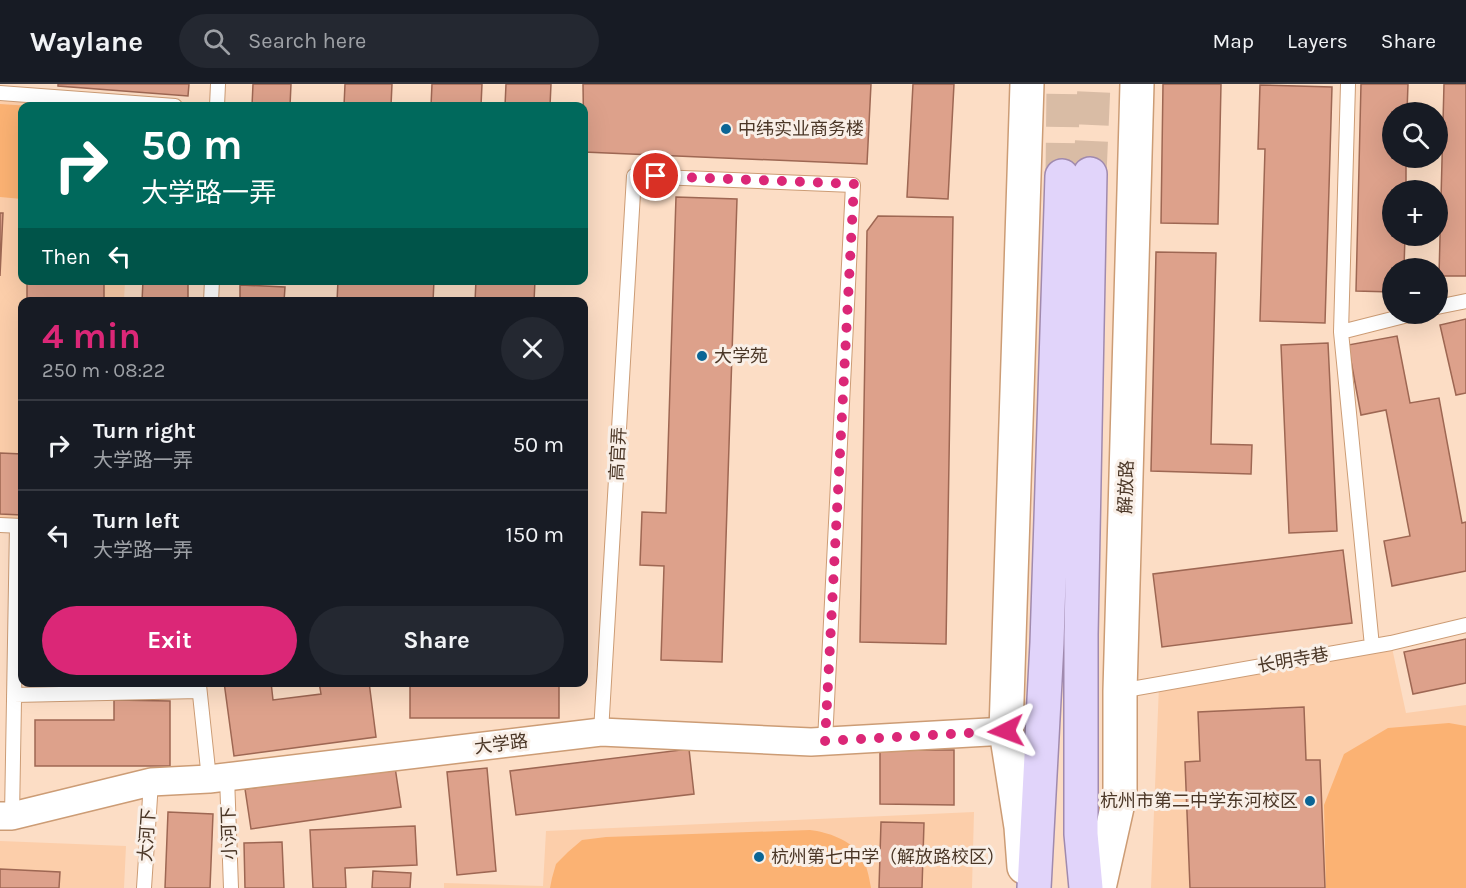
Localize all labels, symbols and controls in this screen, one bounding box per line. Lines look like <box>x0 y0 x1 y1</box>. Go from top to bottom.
search box <box>179 14 599 68</box>
text: Waylane <box>30 25 143 58</box>
icon: search <box>200 25 233 58</box>
text: Search here <box>248 28 366 54</box>
text: Map <box>1212 29 1254 53</box>
text: Layers <box>1287 29 1348 53</box>
text: Share <box>1381 29 1436 53</box>
map controls <box>1382 102 1448 324</box>
button: search <box>1382 102 1448 168</box>
place label: 中纬实业商务楼 <box>738 118 864 140</box>
text: 50 m <box>141 120 243 170</box>
marker: 中纬实业商务楼 <box>719 122 733 136</box>
icon: right <box>42 126 120 204</box>
pin <box>630 150 681 201</box>
icon: arrive <box>639 159 672 192</box>
text: 大学路一弄 <box>141 177 276 209</box>
button: + <box>1382 180 1448 246</box>
icon: left <box>103 240 136 273</box>
text: Then <box>42 244 91 270</box>
button: − <box>1382 258 1448 324</box>
text: 4 min <box>42 315 141 357</box>
button: close <box>501 317 564 380</box>
place label: 大学苑 <box>714 345 768 367</box>
marker: 大学苑 <box>695 349 709 363</box>
text: 250 m · 08:22 <box>42 359 165 382</box>
text: Turn right <box>93 418 196 444</box>
street label: 高官弄 <box>606 426 630 482</box>
icon: right <box>42 429 75 462</box>
text: 50 m <box>513 432 564 458</box>
text: 大学路一弄 <box>93 449 193 472</box>
street label: 解放路 <box>1114 460 1138 514</box>
text: Turn left <box>93 508 180 534</box>
icon: left <box>42 519 75 552</box>
text: 150 m <box>505 522 564 548</box>
text: 大学路一弄 <box>93 539 193 562</box>
button: Exit <box>42 606 297 675</box>
button: Share <box>309 606 564 675</box>
street label: 长明寺巷 <box>1256 643 1330 677</box>
position arrow <box>974 699 1038 763</box>
street label: 大学路 <box>473 730 529 758</box>
place label: 杭州市第二中学东河校区 <box>1100 790 1298 812</box>
marker: 杭州市第二中学东河校区 <box>1303 794 1317 808</box>
street label: 小河下 <box>217 806 241 860</box>
street label: 大河下 <box>134 807 160 863</box>
place label: 杭州第七中学（解放路校区） <box>771 846 1005 868</box>
marker: 杭州第七中学（解放路校区） <box>752 850 766 864</box>

